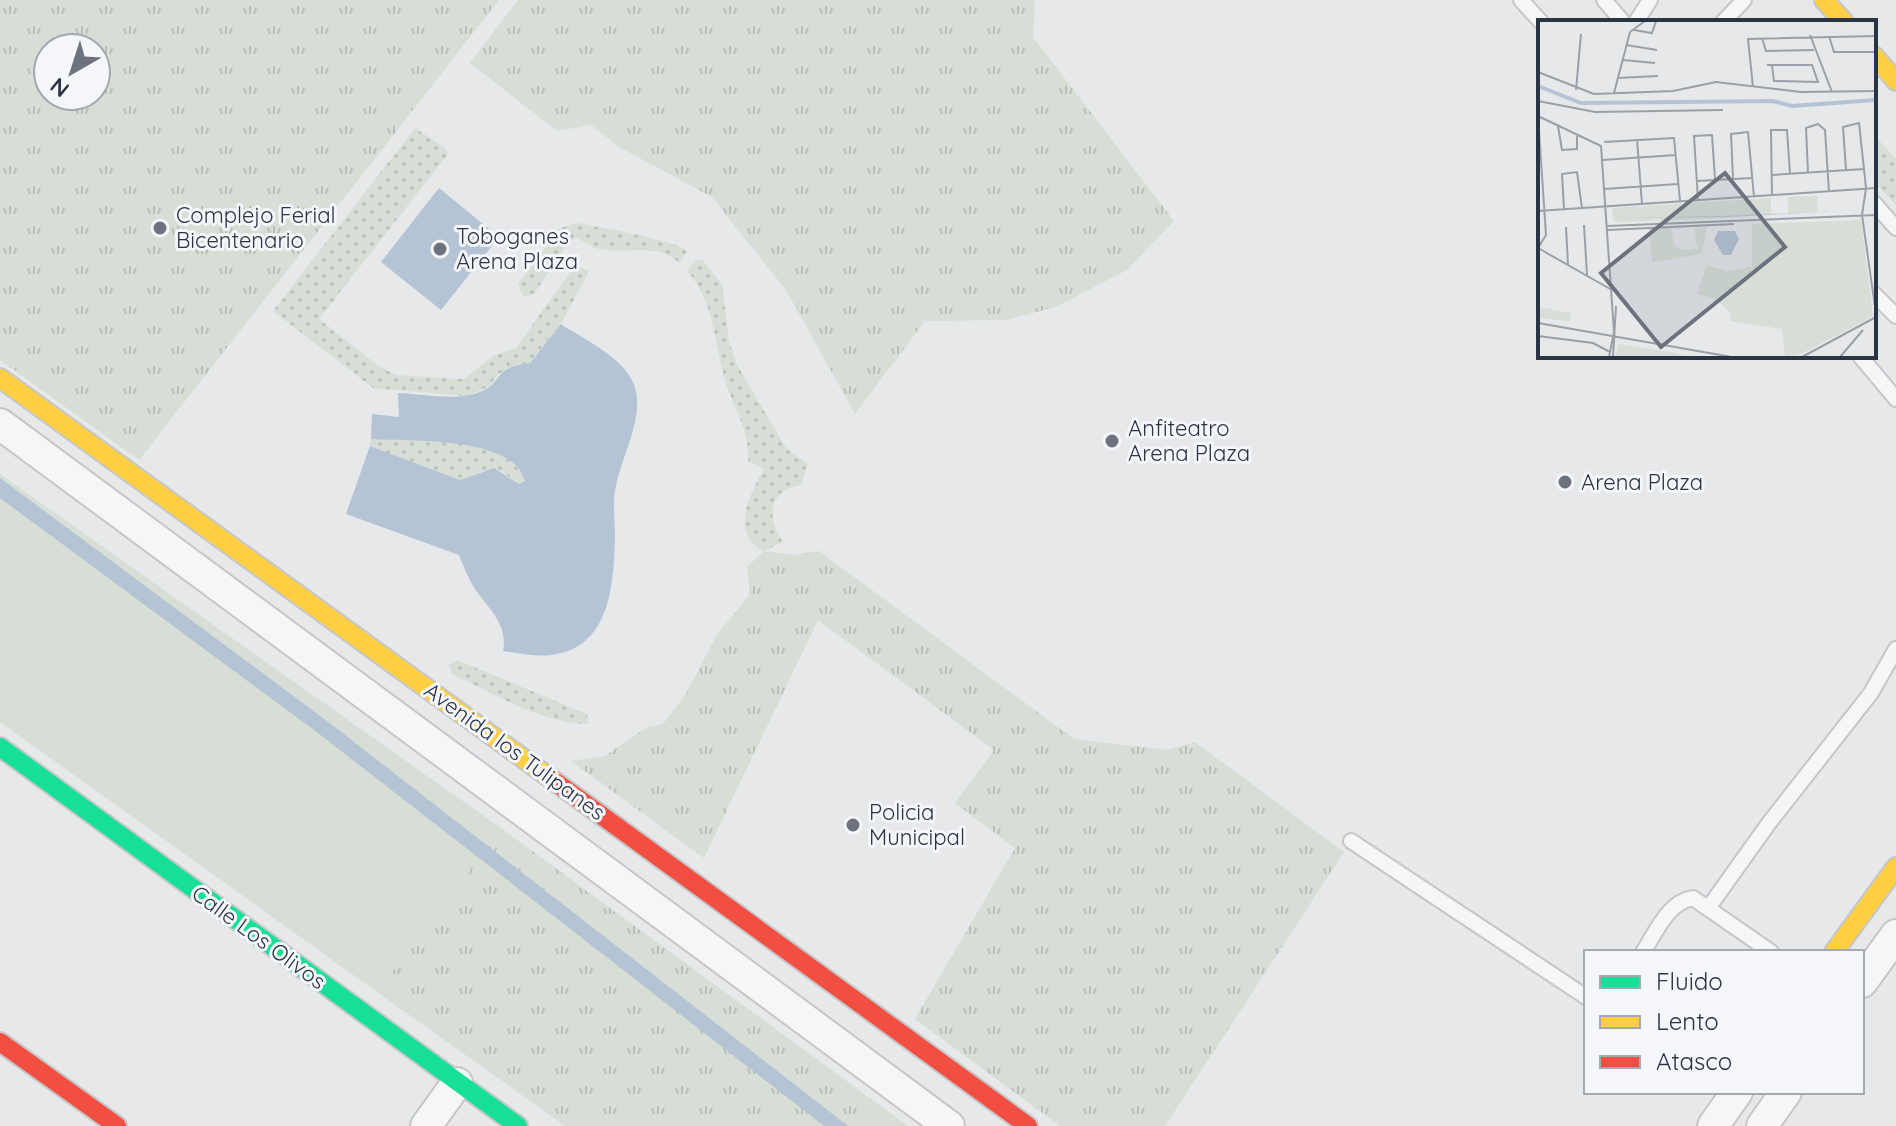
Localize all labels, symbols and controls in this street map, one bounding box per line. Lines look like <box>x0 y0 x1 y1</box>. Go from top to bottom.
inset map <box>1538 20 1876 358</box>
north arrow <box>32 32 112 112</box>
text: N <box>44 72 75 104</box>
place label: Complejo Ferial Bicentenario <box>176 201 336 254</box>
marker: Complejo Ferial Bicentenario <box>151 219 169 237</box>
place label: Toboganes Arena Plaza <box>456 222 578 275</box>
marker: Toboganes Arena Plaza <box>431 240 449 258</box>
place label: Anfiteatro Arena Plaza <box>1128 414 1250 467</box>
marker: Anfiteatro Arena Plaza <box>1103 432 1121 450</box>
place label: Arena Plaza <box>1581 468 1703 496</box>
marker: Arena Plaza <box>1556 473 1574 491</box>
street label: Avenida los Tulipanes <box>419 676 611 826</box>
place label: Policia Municipal <box>869 798 965 851</box>
marker: Policia Municipal <box>844 816 862 834</box>
street label: Calle Los Olivos <box>186 879 332 995</box>
legend <box>1584 950 1864 1094</box>
text: Fluido <box>1656 966 1723 996</box>
text: Lento <box>1656 1006 1719 1036</box>
text: Atasco <box>1656 1046 1732 1076</box>

